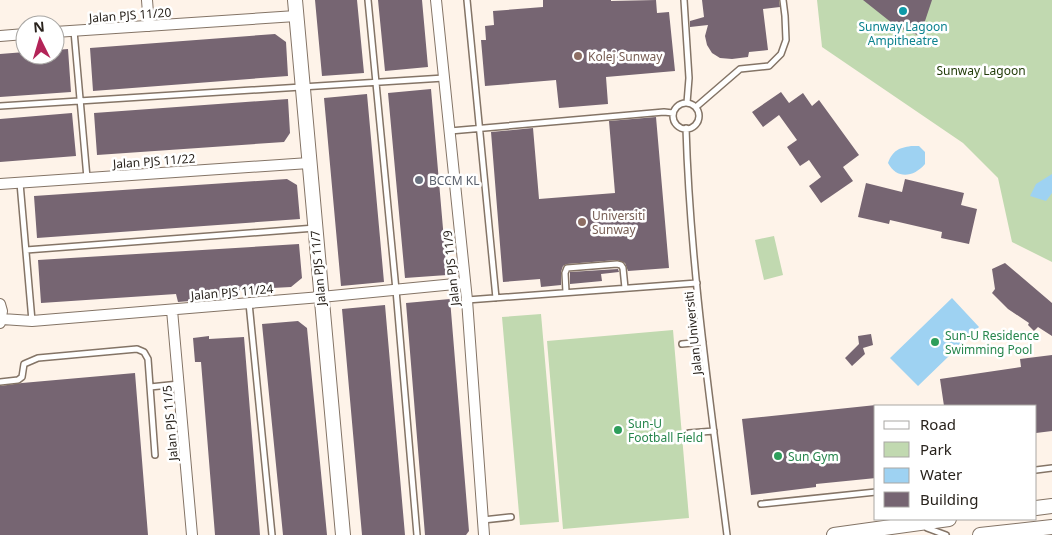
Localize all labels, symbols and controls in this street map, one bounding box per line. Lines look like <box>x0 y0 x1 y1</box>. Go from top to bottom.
street label: Jalan PJS 11/20 <box>87 4 172 26</box>
marker: Sunway Lagoon Ampitheatre <box>897 5 909 17</box>
north arrow <box>15 15 65 65</box>
text: N <box>32 17 45 37</box>
place label: Sunway Lagoon Ampitheatre <box>858 18 948 49</box>
place label: Kolej Sunway <box>588 48 663 65</box>
marker: Kolej Sunway <box>572 50 584 62</box>
park label: Sunway Lagoon <box>936 62 1026 79</box>
street label: Jalan PJS 11/22 <box>111 150 196 172</box>
place label: BCCM KL <box>429 172 479 189</box>
marker: BCCM KL <box>413 174 425 186</box>
place label: Universiti Sunway <box>592 207 645 238</box>
marker: Universiti Sunway <box>576 216 588 228</box>
street label: Jalan PJS 11/7 <box>306 229 330 307</box>
street label: Jalan PJS 11/9 <box>439 229 464 308</box>
street label: Jalan PJS 11/24 <box>189 280 274 304</box>
street label: Jalan Universiti <box>680 290 706 377</box>
place label: Sun-U Residence Swimming Pool <box>945 327 1040 358</box>
marker: Sun-U Residence Swimming Pool <box>929 336 941 348</box>
street label: Jalan PJS 11/5 <box>158 384 182 462</box>
legend <box>874 405 1037 520</box>
text: Road <box>920 414 956 434</box>
place label: Sun-U Football Field <box>628 415 703 446</box>
marker: Sun-U Football Field <box>612 424 624 436</box>
text: Park <box>920 439 952 459</box>
place label: Sun Gym <box>788 448 839 465</box>
marker: Sun Gym <box>772 450 784 462</box>
text: Water <box>920 464 962 484</box>
text: Building <box>920 489 978 509</box>

